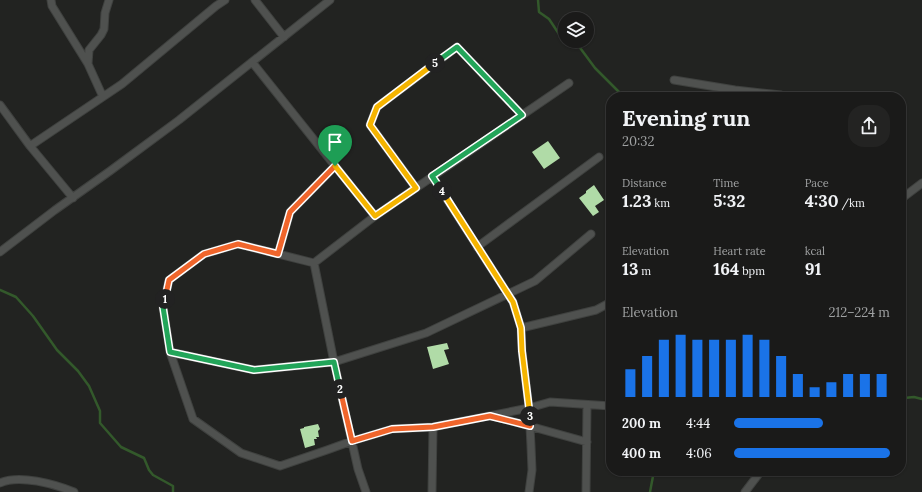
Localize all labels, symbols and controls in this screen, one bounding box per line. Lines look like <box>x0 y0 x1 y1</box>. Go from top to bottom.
map controls <box>558 12 594 48</box>
button: layers <box>558 12 594 48</box>
pin: 5 <box>425 53 445 73</box>
text: 5 <box>432 56 438 70</box>
text: Evening run <box>622 104 750 132</box>
button: share <box>848 105 890 147</box>
pin <box>318 125 352 166</box>
icon: arrive <box>324 131 346 153</box>
text: 20:32 <box>622 133 655 150</box>
text: Distance <box>622 176 667 190</box>
text: Time <box>713 176 739 190</box>
text: Pace <box>805 176 829 190</box>
pin: 4 <box>432 181 452 201</box>
text: 4 <box>439 184 445 198</box>
text: 1.23 <box>622 190 651 212</box>
text: 5:32 <box>713 190 745 212</box>
text: 4:30 <box>805 190 839 212</box>
text: km <box>651 196 670 210</box>
text: /km <box>839 196 865 210</box>
text: Elevation <box>622 244 669 258</box>
text: Heart rate <box>713 244 766 258</box>
text: kcal <box>805 244 825 258</box>
text: 13 <box>622 258 638 280</box>
text: 164 <box>713 258 739 280</box>
text: 91 <box>805 258 821 280</box>
text: m <box>638 264 651 278</box>
text: bpm <box>739 264 765 278</box>
pin: 1 <box>155 289 175 309</box>
text: 1 <box>163 292 167 306</box>
text: Elevation <box>622 304 678 321</box>
text: 212–224 m <box>829 304 890 321</box>
pin: 2 <box>330 379 350 399</box>
text: 2 <box>337 382 343 396</box>
pin: 3 <box>520 406 540 426</box>
text: 3 <box>527 409 533 423</box>
text: 200 m <box>622 415 661 432</box>
text: 4:44 <box>686 415 710 432</box>
text: 400 m <box>622 445 661 462</box>
text: 4:06 <box>686 445 712 462</box>

